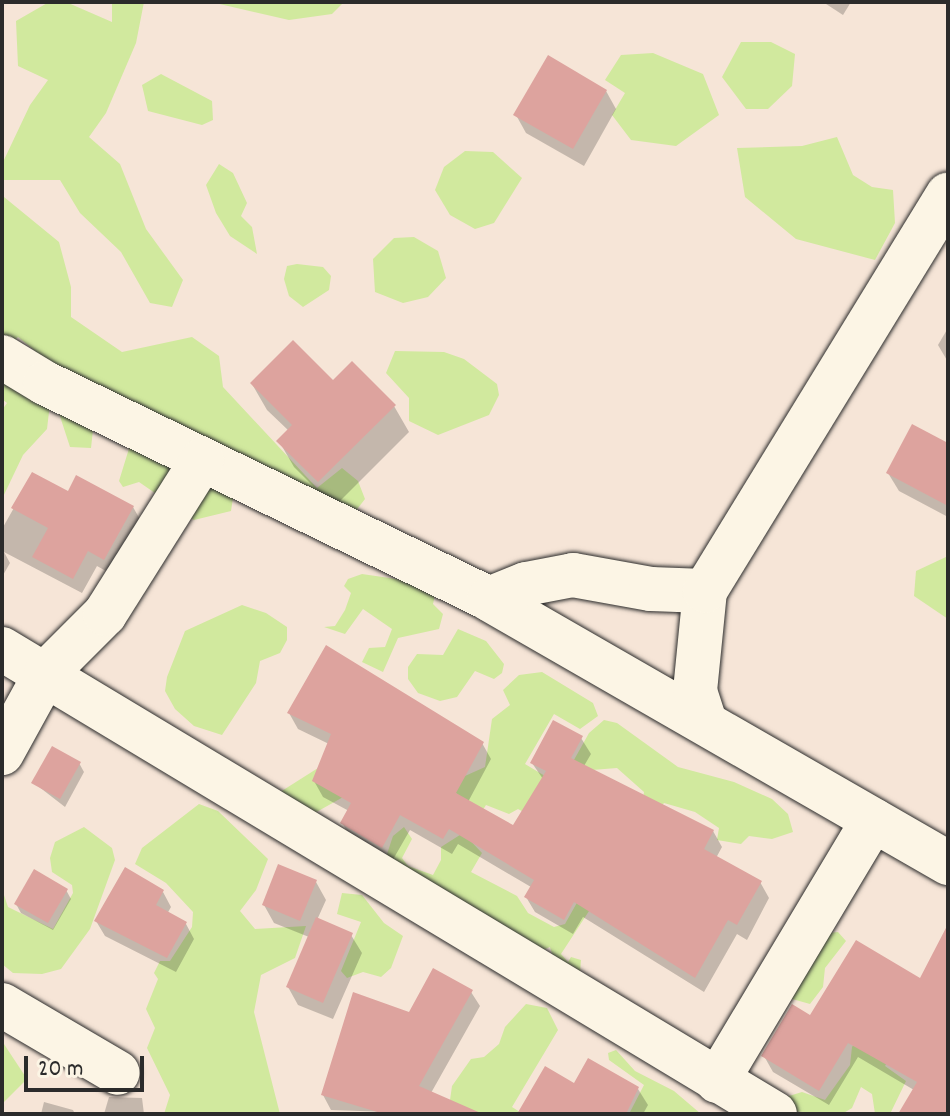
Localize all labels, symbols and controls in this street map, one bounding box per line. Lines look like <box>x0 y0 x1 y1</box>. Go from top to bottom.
scale bar <box>28 1040 148 1090</box>
text: 20 m <box>38 1053 84 1087</box>

